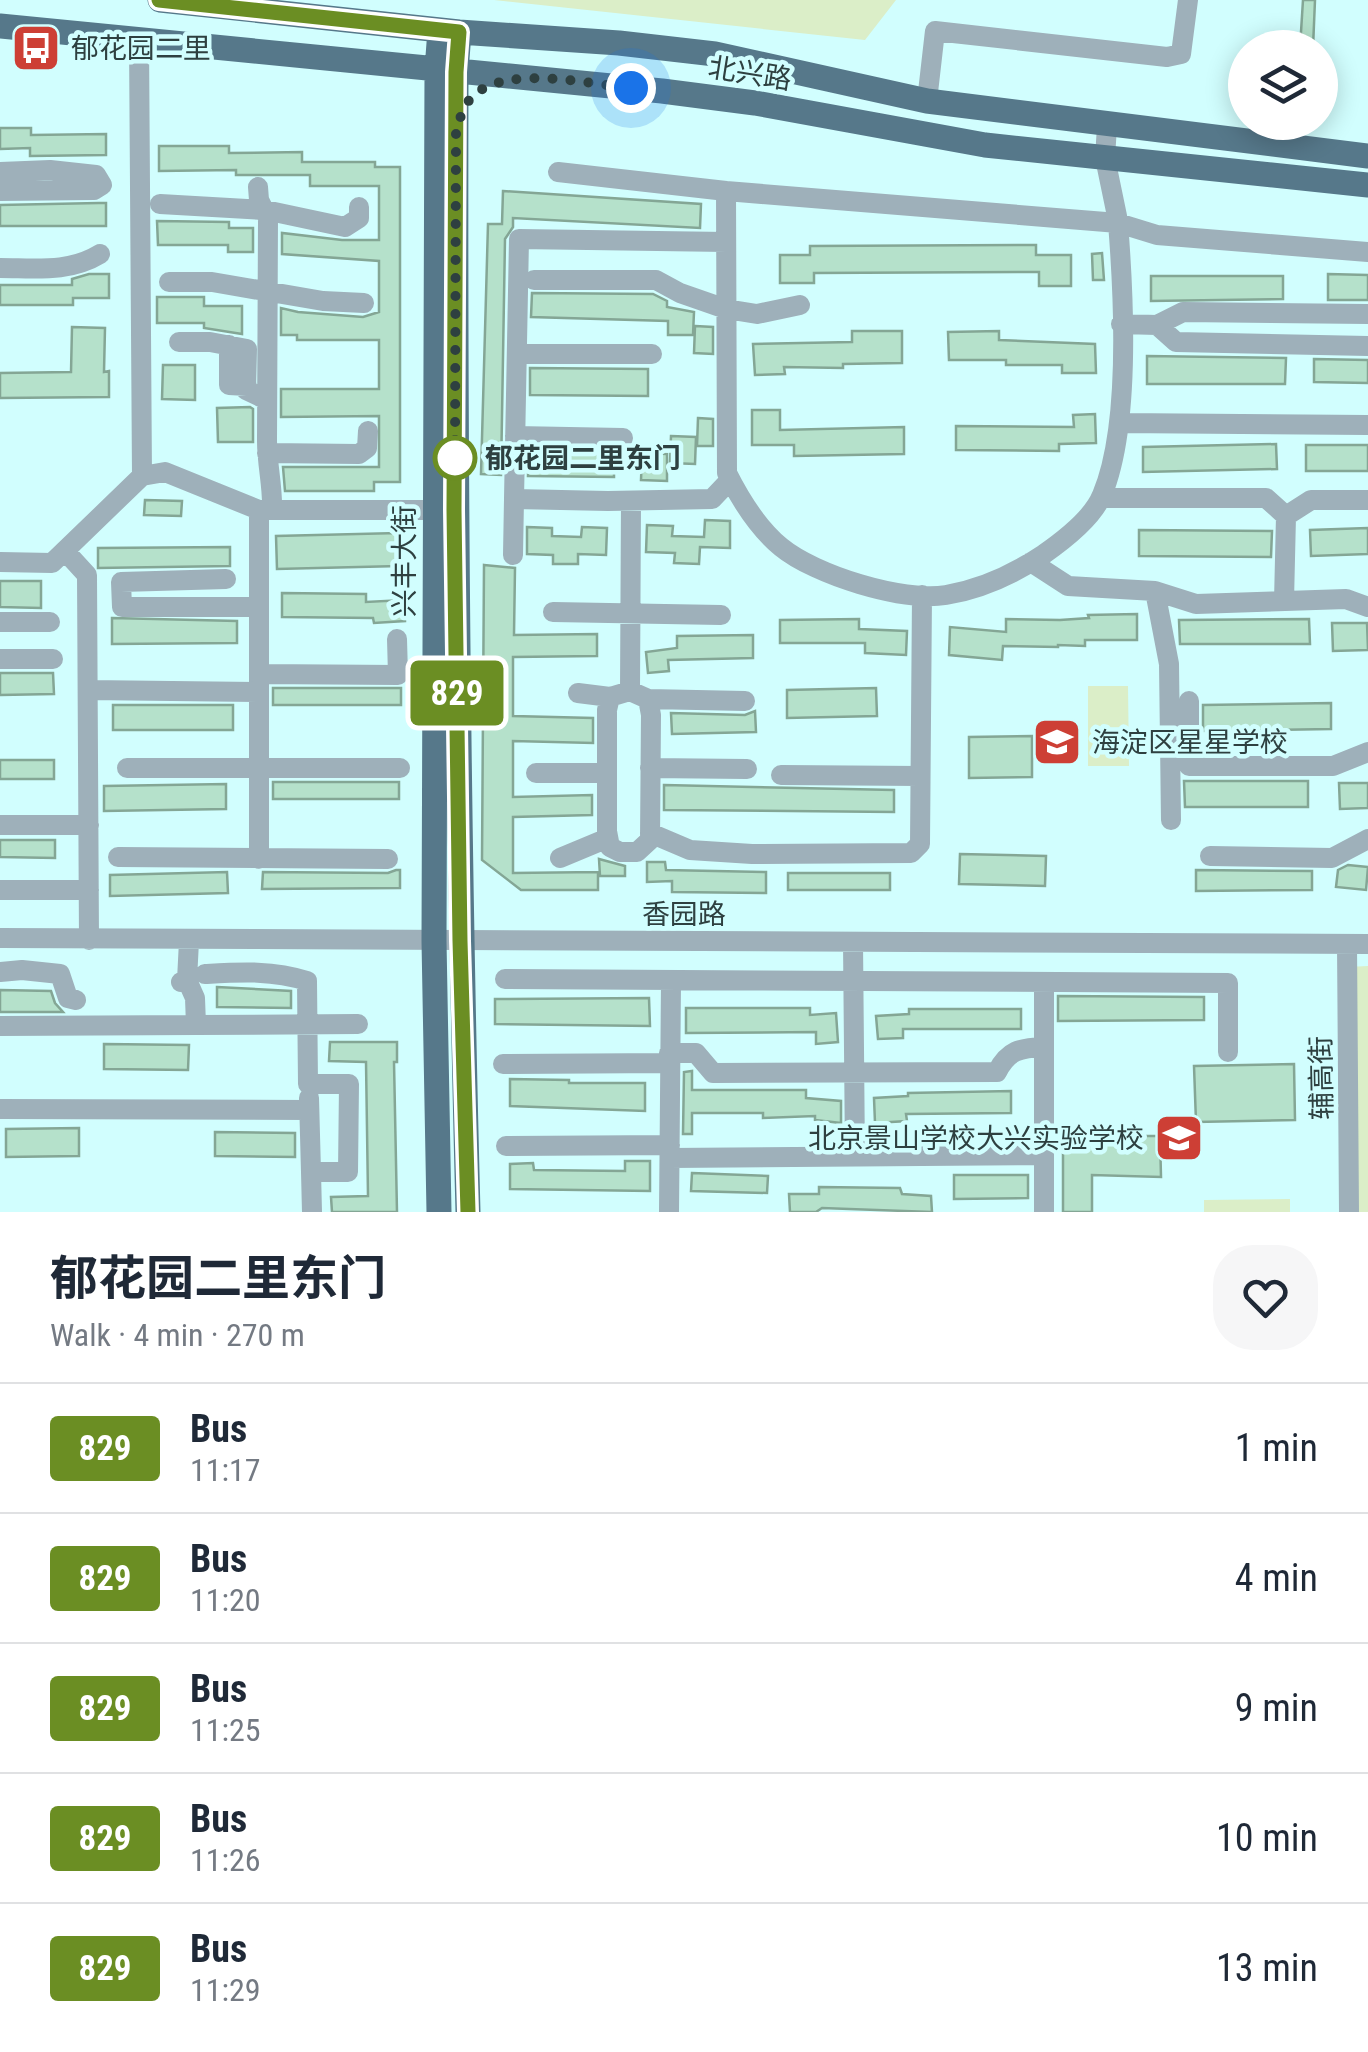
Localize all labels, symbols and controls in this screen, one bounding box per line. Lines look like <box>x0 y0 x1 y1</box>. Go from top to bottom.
bus stop icon: 郁花园二里 <box>10 22 62 74</box>
map controls <box>1228 30 1338 140</box>
button: layers <box>1228 30 1338 140</box>
place label: 郁花园二里 <box>71 32 211 65</box>
street label: 北兴路 <box>706 51 794 96</box>
your location <box>606 63 656 113</box>
marker: 郁花园二里东门 <box>434 437 476 479</box>
place label: 郁花园二里东门 <box>485 442 681 475</box>
street label: 兴丰大街 <box>388 505 421 617</box>
line badge: 829 <box>400 660 514 726</box>
text: 829 <box>430 673 484 714</box>
school or university icon: 海淀区星星学校 <box>1031 716 1083 768</box>
place label: 海淀区星星学校 <box>1092 726 1288 759</box>
street label: 香园路 <box>642 898 726 931</box>
street label: 辅高街 <box>1304 1036 1339 1120</box>
school or university icon: 北京景山学校大兴实验学校 <box>1153 1112 1205 1164</box>
place label: 北京景山学校大兴实验学校 <box>808 1122 1144 1155</box>
button: heart <box>1213 1245 1318 1350</box>
text: 郁花园二里东门 <box>50 1250 386 1307</box>
text: Walk · 4 min · 270 m <box>50 1316 305 1354</box>
text: Bus <box>190 1407 247 1451</box>
text: 1 min <box>1235 1426 1318 1470</box>
text: 829 <box>78 1428 132 1469</box>
text: 11:17 <box>190 1451 261 1489</box>
text: Bus <box>190 1537 247 1581</box>
text: 4 min <box>1235 1556 1318 1600</box>
text: 829 <box>78 1558 132 1599</box>
text: 11:20 <box>190 1581 261 1619</box>
text: Bus <box>190 1667 247 1711</box>
text: 9 min <box>1235 1686 1318 1730</box>
text: 829 <box>78 1688 132 1729</box>
text: 11:25 <box>190 1711 261 1749</box>
text: Bus <box>190 1797 247 1841</box>
text: 10 min <box>1216 1816 1318 1860</box>
text: 829 <box>78 1818 132 1859</box>
text: 11:26 <box>190 1841 261 1879</box>
text: Bus <box>190 1927 247 1971</box>
text: 13 min <box>1216 1946 1318 1990</box>
text: 829 <box>78 1948 132 1989</box>
text: 11:29 <box>190 1971 261 2009</box>

